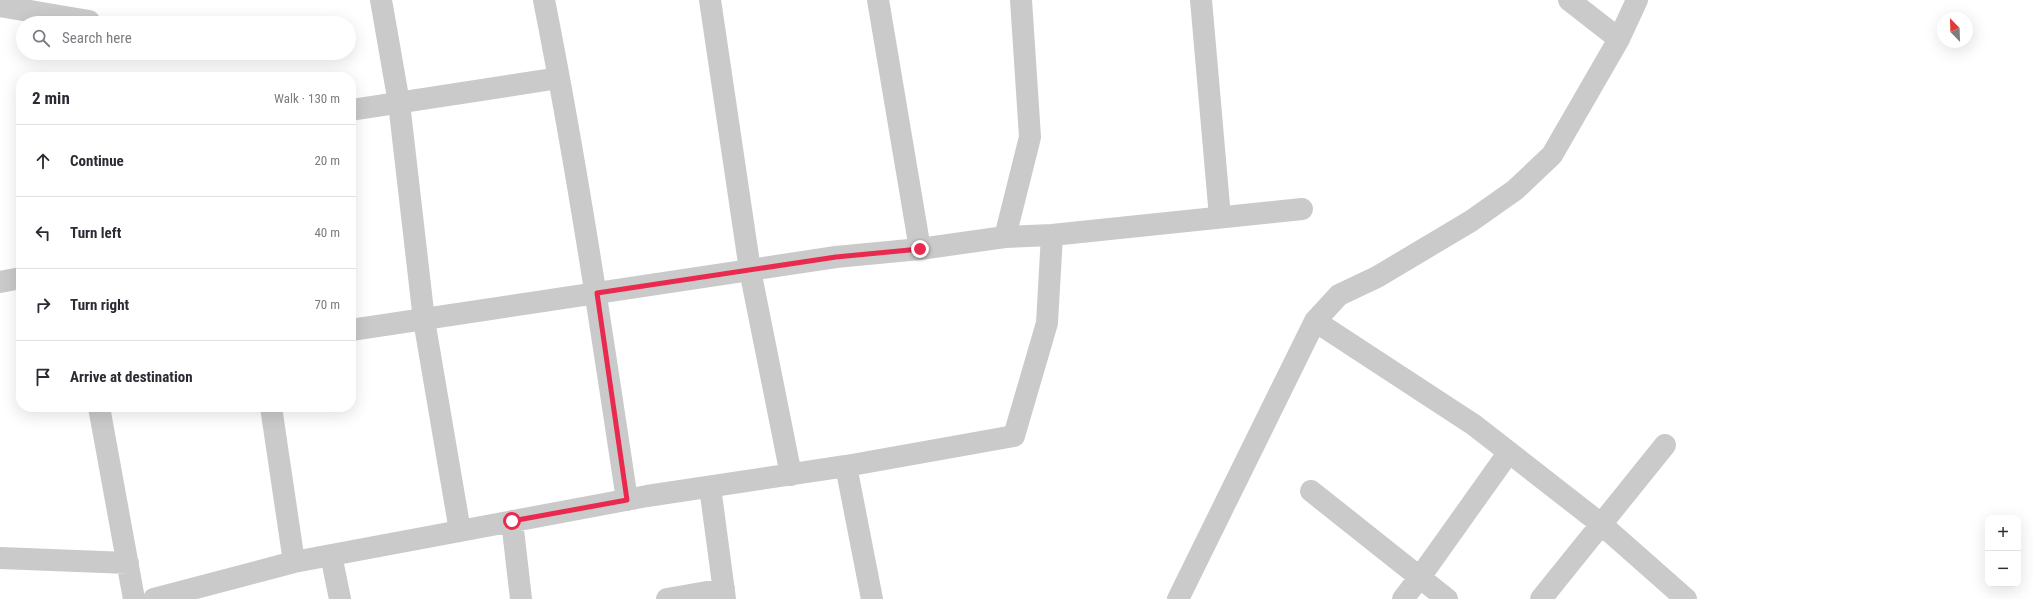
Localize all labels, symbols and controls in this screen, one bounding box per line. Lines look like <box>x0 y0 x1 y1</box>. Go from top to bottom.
north arrow <box>1937 12 1973 48</box>
search box <box>16 16 356 60</box>
icon: search <box>30 27 52 49</box>
text: Search here <box>62 29 132 47</box>
text: 2 min <box>32 88 70 108</box>
text: Walk · 130 m <box>274 91 340 106</box>
icon: ahead <box>32 150 54 172</box>
text: Continue <box>70 152 124 170</box>
text: 20 m <box>314 153 340 168</box>
icon: left <box>32 222 54 244</box>
text: Turn left <box>70 224 121 242</box>
text: 40 m <box>314 225 340 240</box>
route end <box>911 240 929 258</box>
icon: right <box>32 294 54 316</box>
text: Turn right <box>70 296 129 314</box>
text: 70 m <box>314 297 340 312</box>
icon: arrive <box>32 366 54 388</box>
text: Arrive at destination <box>70 368 193 386</box>
route start <box>503 512 521 530</box>
map controls <box>1985 515 2021 587</box>
button: + <box>1985 515 2021 551</box>
button: − <box>1985 551 2021 587</box>

